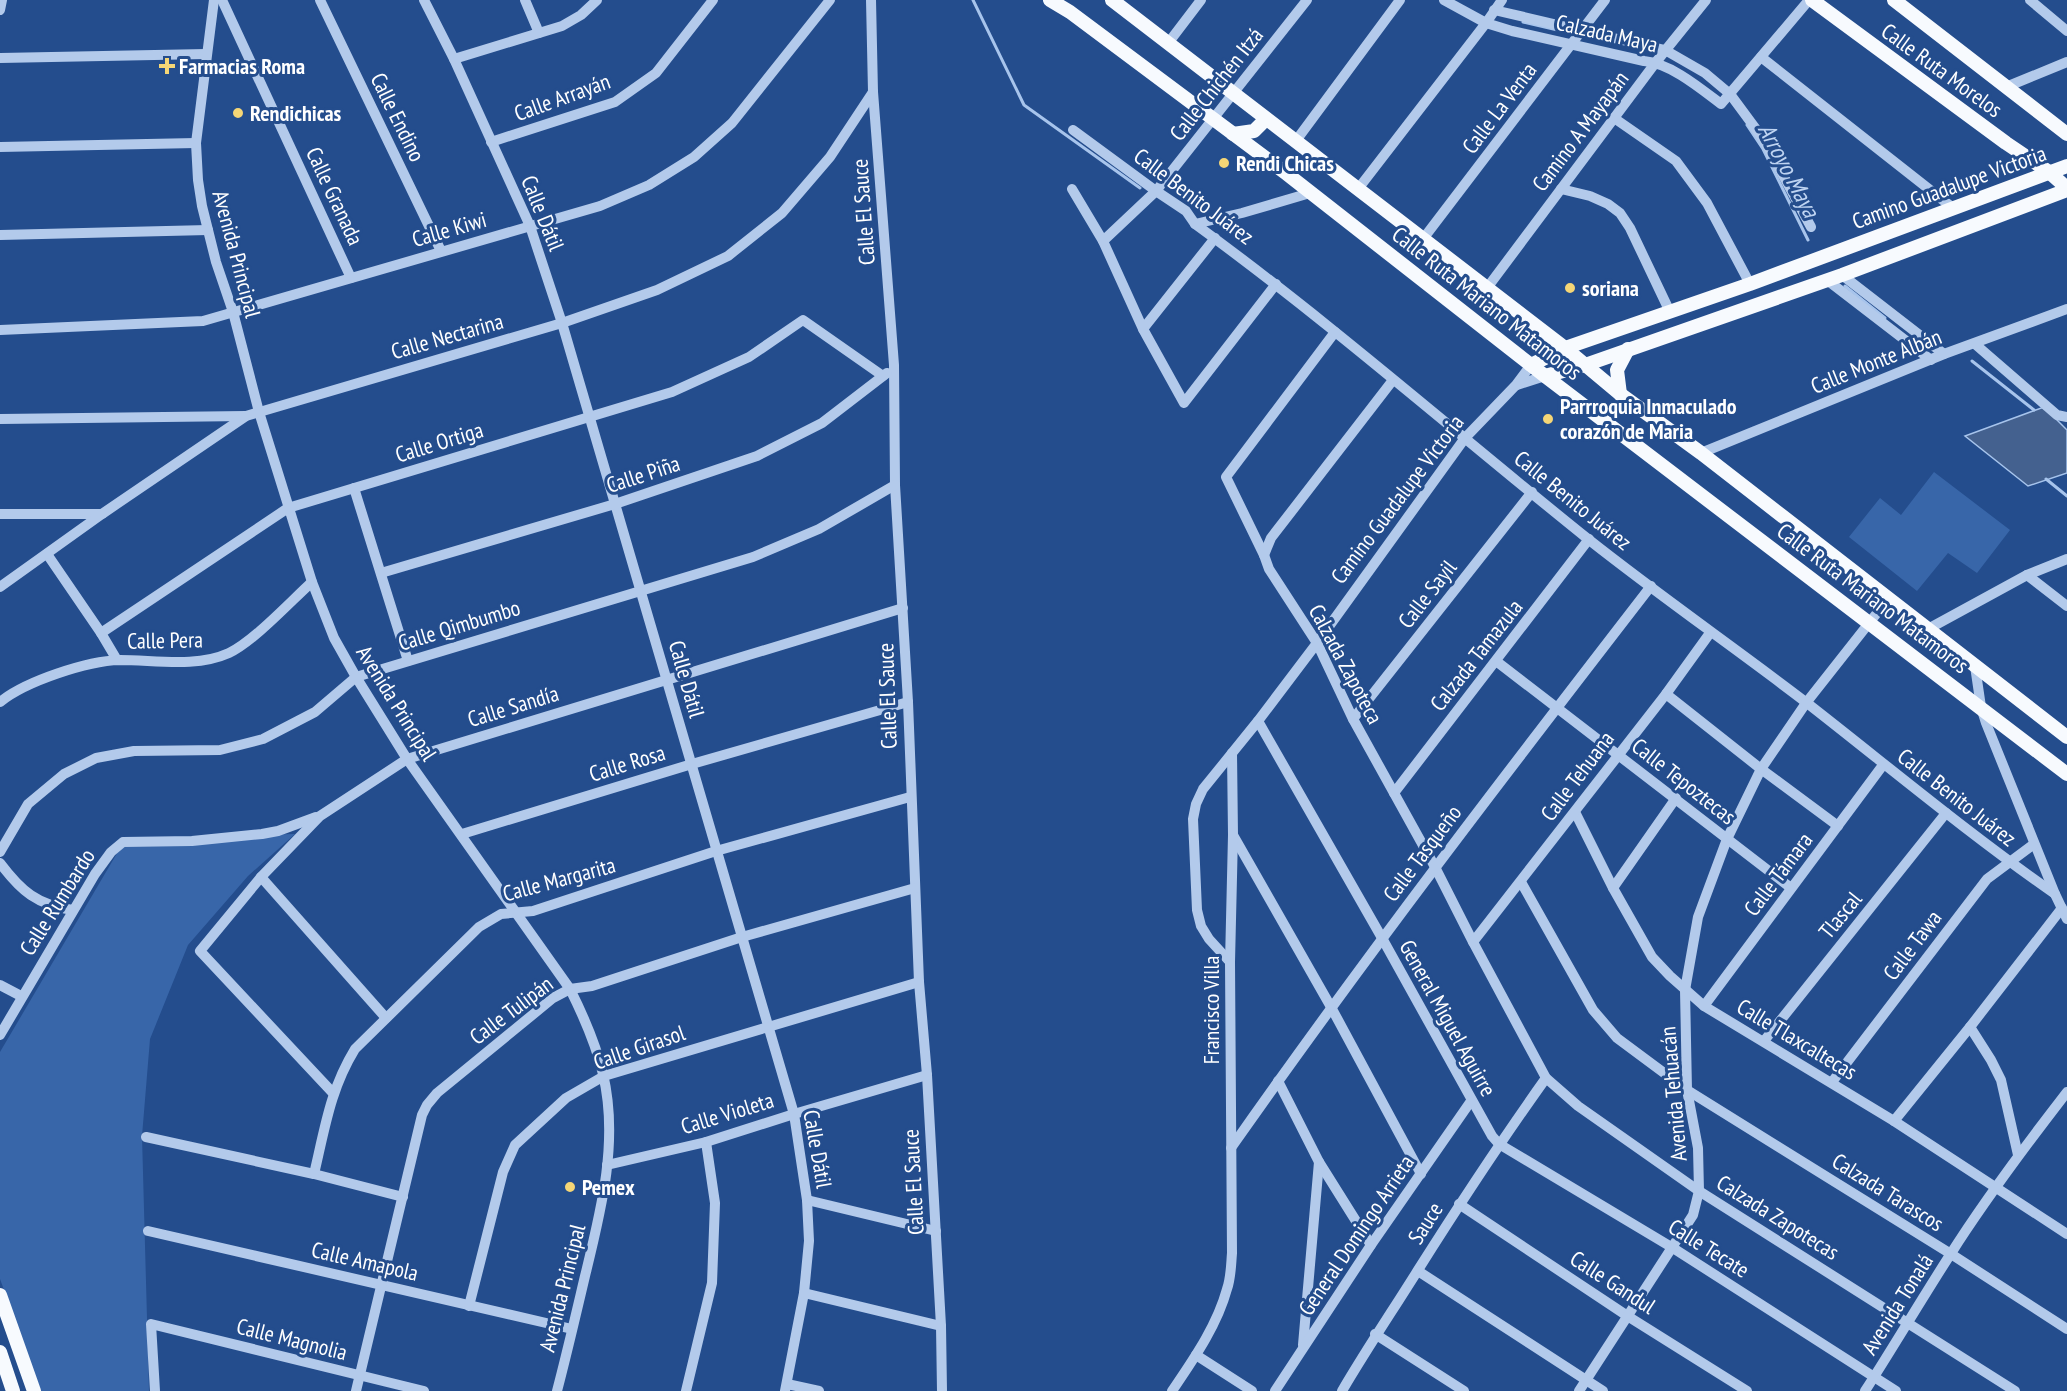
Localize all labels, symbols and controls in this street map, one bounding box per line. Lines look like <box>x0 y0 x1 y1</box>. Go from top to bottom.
street label: Calzada Maya <box>1554 8 1660 58</box>
street label: Calle Ruta Morelos <box>1876 17 2008 123</box>
street label: Calle Chichén Itzá <box>1163 22 1269 146</box>
place label: Farmacias Roma <box>179 52 305 80</box>
street label: Calle La Venta <box>1456 57 1542 159</box>
marker: Farmacias Roma <box>160 59 174 73</box>
street label: Camino A Mayapán <box>1526 65 1634 197</box>
street label: Calle Arrayán <box>510 67 614 127</box>
street label: Calle Endino <box>365 68 431 166</box>
place label: Rendichicas <box>250 99 342 127</box>
marker: Rendichicas <box>231 106 245 120</box>
water label: Arroyo Maya <box>1751 117 1827 224</box>
street label: Camino Guadalupe Victoria <box>1848 139 2050 235</box>
street label: Calle Granada <box>300 142 370 250</box>
street label: Calle Benito Juárez <box>1128 142 1260 250</box>
place label: Rendi Chicas <box>1236 149 1334 177</box>
marker: Rendi Chicas <box>1217 156 1231 170</box>
street label: Calle El Sauce <box>845 158 881 266</box>
street label: Calle Dátil <box>515 171 571 256</box>
street label: Avenida Principal <box>207 187 268 322</box>
street label: Calle Kiwi <box>409 205 489 253</box>
street label: Calle Ruta Mariano Matamoros <box>1387 220 1587 386</box>
place label: soriana <box>1582 274 1639 302</box>
marker: soriana <box>1563 281 1577 295</box>
street label: Calle Nectarina <box>388 307 506 365</box>
street label: Calle Monte Albán <box>1807 322 1945 400</box>
place label: Parrroquia Inmaculado corazón de Maria <box>1560 392 1737 445</box>
street label: Camino Guadalupe Victoria <box>1324 409 1470 589</box>
marker: Parrroquia Inmaculado corazón de Maria <box>1541 412 1555 426</box>
street label: Calle Ortiga <box>392 415 486 469</box>
street label: Calle Benito Juárez <box>1509 444 1637 556</box>
street label: Calle Piña <box>603 449 683 499</box>
street label: Calle Ruta Mariano Matamoros <box>1772 517 1974 679</box>
street label: Calle Sayil <box>1392 554 1463 634</box>
street label: Calle Qimbumbo <box>395 593 523 657</box>
street label: Calzada Tamazula <box>1424 594 1528 716</box>
street label: Calzada Zapoteca <box>1303 599 1389 729</box>
street label: Calle Pera <box>127 625 203 655</box>
street label: Calle Dátil <box>663 637 712 722</box>
street label: Avenida Principal <box>351 640 444 767</box>
street label: Calle El Sauce <box>871 642 903 750</box>
street label: Calle Sandía <box>464 679 562 733</box>
street label: Calle Tehuana <box>1534 726 1620 826</box>
street label: Calle Tepoztecas <box>1626 732 1742 830</box>
street label: Calle Rosa <box>586 738 668 788</box>
street label: Calle Benito Juárez <box>1892 742 2022 852</box>
street label: Calle Tasqueño <box>1377 799 1467 907</box>
street label: Calle Támara <box>1738 827 1818 921</box>
street label: Calle Rumbardo <box>13 844 101 960</box>
street label: Calle Margarita <box>500 851 618 907</box>
street label: Tlascal <box>1812 885 1868 944</box>
street label: Calle Tawa <box>1877 904 1947 986</box>
street label: General Miguel Aguirre <box>1393 935 1503 1101</box>
street label: Francisco Villa <box>1197 956 1225 1064</box>
street label: Calle Tulipán <box>464 969 558 1051</box>
street label: Calle Tlaxcaltecas <box>1732 992 1862 1086</box>
street label: Calle Girasol <box>589 1018 689 1076</box>
street label: Avenida Tehuacán <box>1653 1025 1693 1163</box>
street label: Calle Violeta <box>677 1086 777 1140</box>
street label: Calle Dátil <box>797 1108 839 1191</box>
street label: Calle El Sauce <box>896 1128 930 1236</box>
street label: Calzada Tarascos <box>1827 1147 1949 1237</box>
street label: General Domingo Arrieta <box>1292 1150 1420 1320</box>
street label: Calzada Zapotecas <box>1712 1168 1844 1266</box>
place label: Pemex <box>582 1173 635 1201</box>
marker: Pemex <box>563 1180 577 1194</box>
street label: Sauce <box>1401 1197 1449 1249</box>
street label: Calle Tecate <box>1663 1212 1755 1284</box>
street label: Avenida Principal <box>533 1220 592 1355</box>
street label: Calle Amapola <box>309 1235 421 1287</box>
street label: Calle Gandul <box>1565 1244 1662 1320</box>
street label: Avenida Tonalá <box>1855 1248 1939 1360</box>
street label: Calle Magnolia <box>234 1312 350 1366</box>

